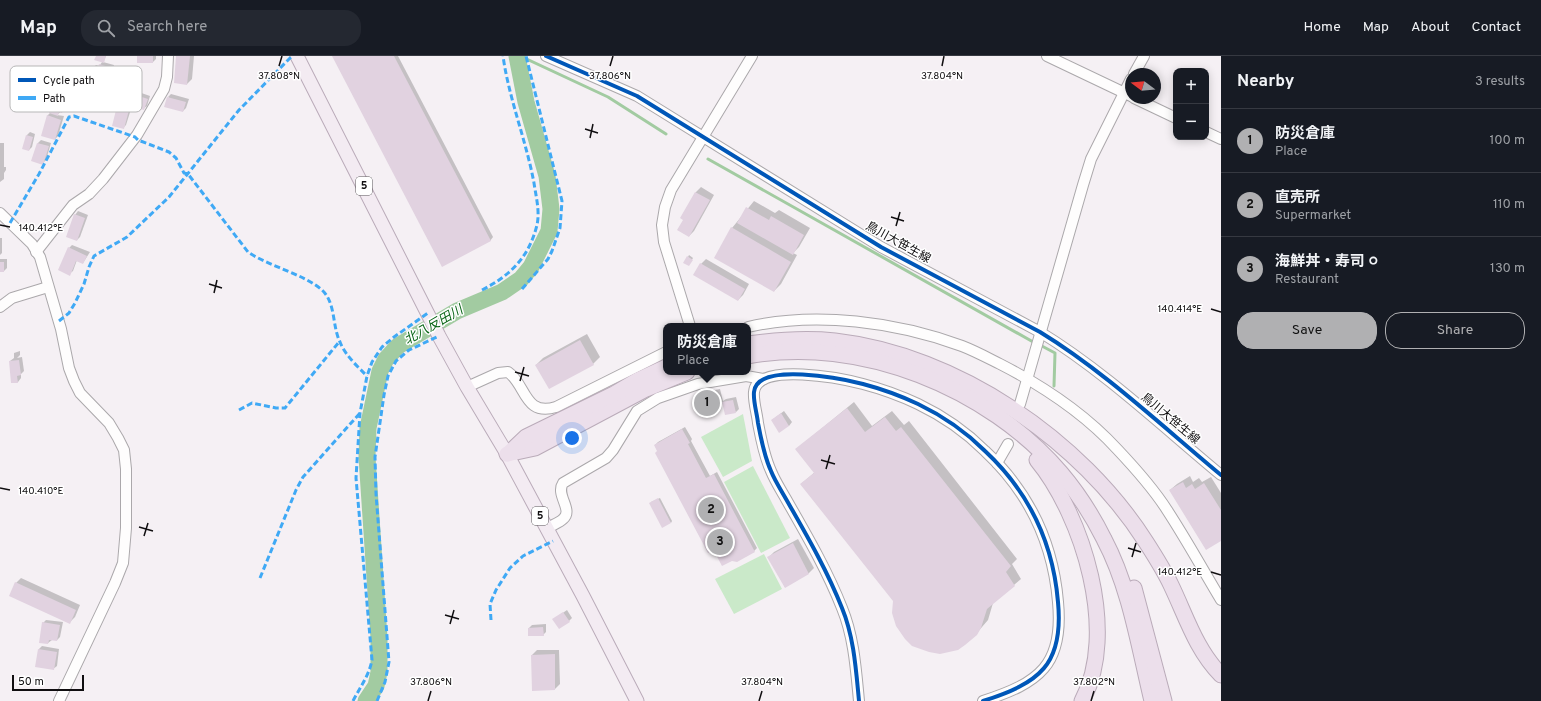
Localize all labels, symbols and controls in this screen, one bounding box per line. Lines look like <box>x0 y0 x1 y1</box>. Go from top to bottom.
search box <box>81 10 361 46</box>
text: Map <box>20 16 57 40</box>
icon: search <box>95 17 117 39</box>
text: Search here <box>127 18 207 37</box>
text: Home <box>1304 19 1341 36</box>
text: Map <box>1363 19 1389 36</box>
text: About <box>1411 19 1450 36</box>
text: Contact <box>1472 19 1521 36</box>
legend <box>10 66 142 112</box>
north arrow <box>1125 68 1161 104</box>
map controls <box>1173 68 1209 140</box>
button: + <box>1173 68 1209 104</box>
text: 37.808°N <box>258 70 300 83</box>
text: 37.806°N <box>589 70 631 83</box>
text: 37.804°N <box>921 70 963 83</box>
text: Nearby <box>1237 71 1294 93</box>
text: Cycle path <box>43 74 95 88</box>
text: 3 results <box>1475 74 1525 90</box>
text: Path <box>43 92 65 106</box>
button: − <box>1173 104 1209 140</box>
text: 防災倉庫 <box>1275 125 1335 144</box>
text: 1 <box>1247 133 1253 149</box>
text: 100 m <box>1489 133 1525 149</box>
text: Place <box>1275 144 1307 160</box>
road number: 5 <box>356 177 372 195</box>
text: 直売所 <box>1275 189 1320 208</box>
text: 2 <box>1246 197 1254 213</box>
text: 110 m <box>1493 197 1525 213</box>
text: Supermarket <box>1275 208 1351 224</box>
street label: 鳥川大笹生線 <box>863 219 933 267</box>
text: 140.412°E <box>19 222 63 235</box>
text: 海鮮丼・寿司 ○ <box>1275 253 1378 272</box>
text: 3 <box>1246 261 1254 277</box>
text: 130 m <box>1490 261 1525 277</box>
text: Restaurant <box>1275 272 1339 288</box>
water label: 北八反田川 <box>402 302 468 349</box>
text: 140.414°E <box>1158 303 1202 316</box>
button: Save <box>1237 312 1377 349</box>
button: Share <box>1385 312 1525 349</box>
popup <box>663 323 751 375</box>
text: 防災倉庫 <box>677 334 737 353</box>
text: Place <box>677 353 709 369</box>
pin: 1 <box>694 388 720 418</box>
street label: 鳥川大笹生線 <box>1137 390 1203 448</box>
your location <box>562 428 582 448</box>
text: 140.410°E <box>19 485 63 498</box>
pin: 2 <box>698 495 724 525</box>
road number: 5 <box>532 507 548 525</box>
pin: 3 <box>707 527 733 557</box>
text: 140.412°E <box>1158 566 1202 579</box>
scale bar <box>12 673 84 692</box>
text: 50 m <box>18 675 44 689</box>
text: 37.806°N <box>410 676 452 689</box>
text: 37.804°N <box>741 676 783 689</box>
text: 37.802°N <box>1073 676 1115 689</box>

